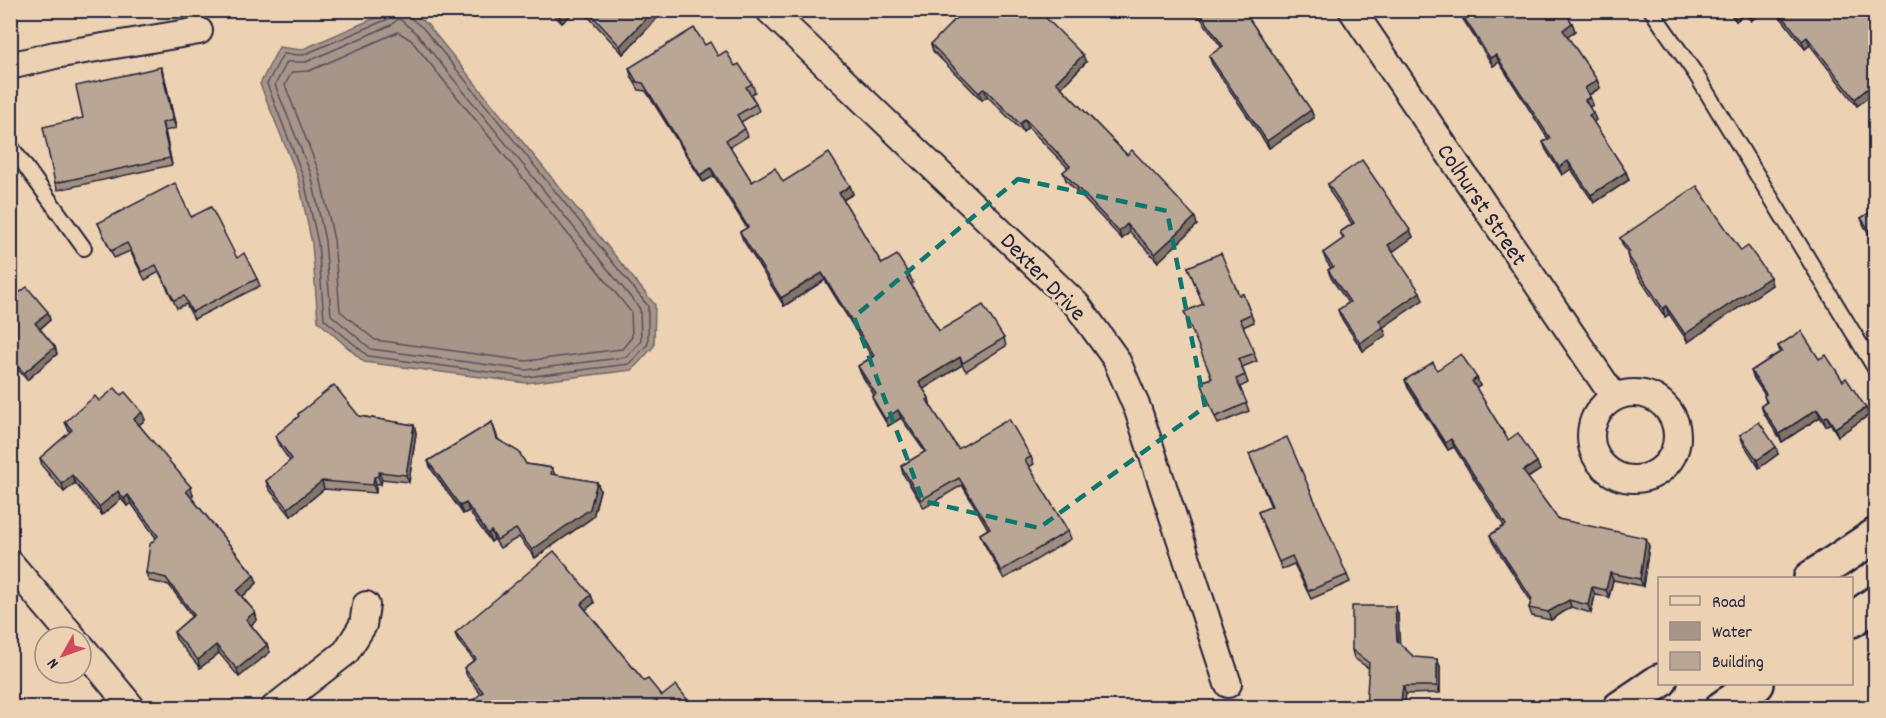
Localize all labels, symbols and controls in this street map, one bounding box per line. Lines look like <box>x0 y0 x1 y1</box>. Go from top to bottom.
street label: Colhurst Street <box>1427 138 1534 274</box>
street label: Dexter Drive <box>991 226 1093 330</box>
legend <box>1658 577 1853 685</box>
text: Road <box>1712 591 1746 616</box>
text: Water <box>1712 621 1752 646</box>
north arrow <box>33 625 93 685</box>
text: Building <box>1712 651 1764 676</box>
text: N <box>42 653 65 673</box>

